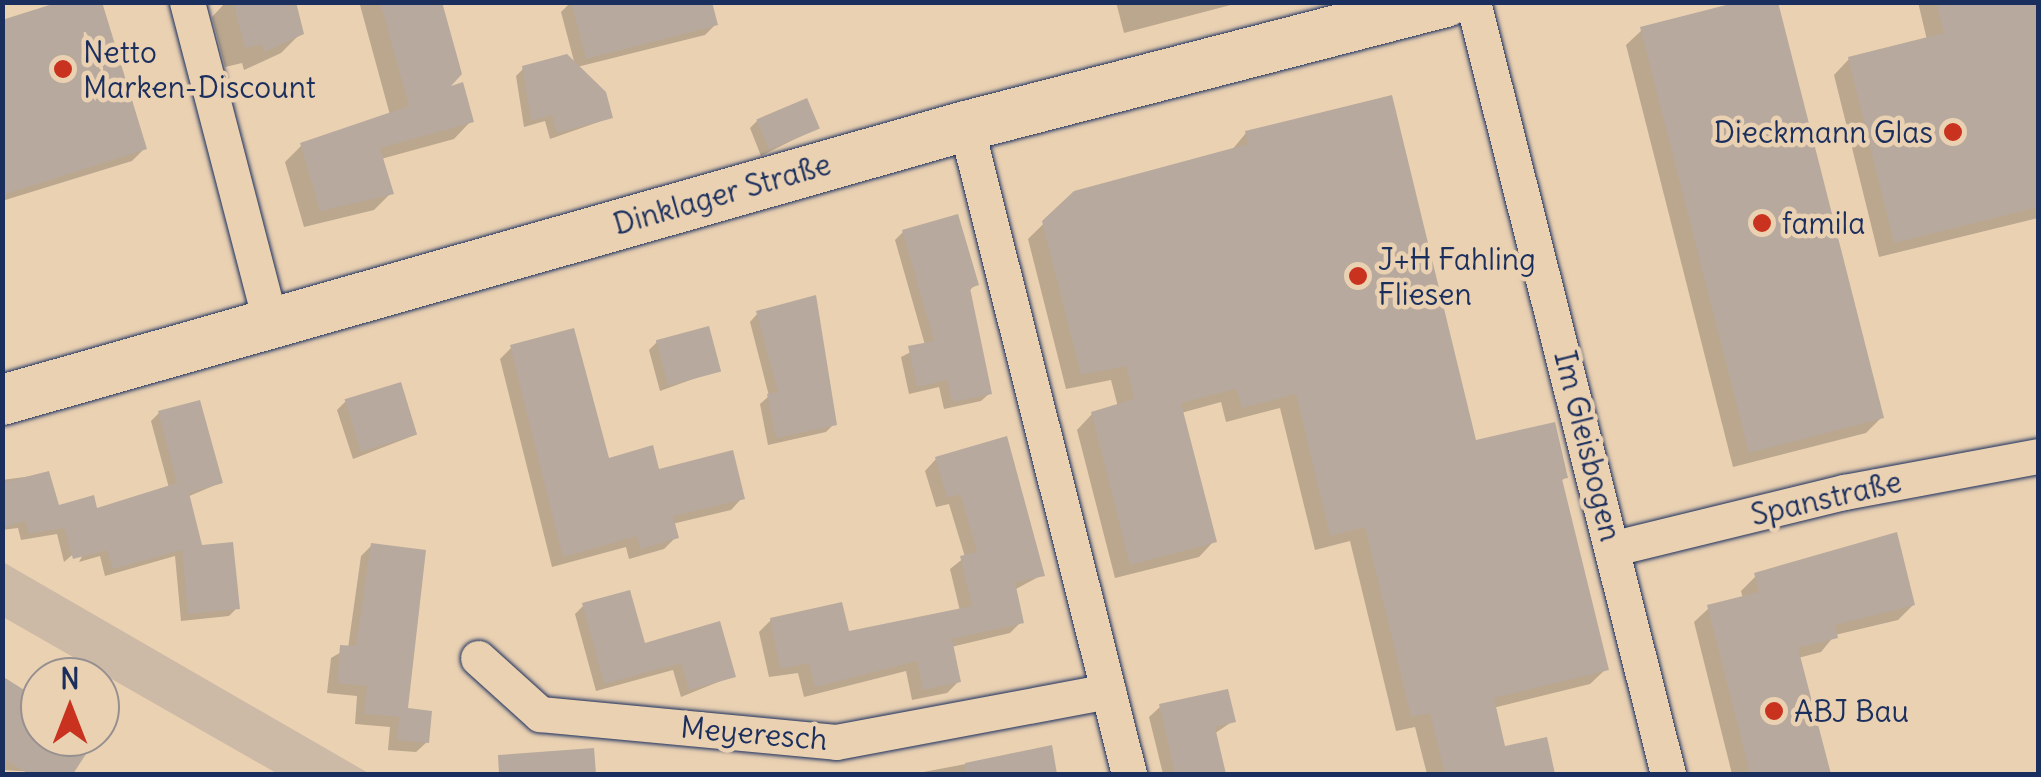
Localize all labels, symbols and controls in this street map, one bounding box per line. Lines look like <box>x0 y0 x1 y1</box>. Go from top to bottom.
place label: Netto Marken-Discount <box>83 34 316 104</box>
marker: Netto Marken-Discount <box>52 58 74 80</box>
place label: Dieckmann Glas <box>1714 114 1933 150</box>
marker: Dieckmann Glas <box>1942 121 1964 143</box>
street label: Dinklager Straße <box>609 146 835 242</box>
place label: famila <box>1782 205 1865 241</box>
marker: famila <box>1751 212 1773 234</box>
place label: J+H Fahling Fliesen <box>1378 241 1536 312</box>
marker: J+H Fahling Fliesen <box>1347 265 1369 287</box>
street label: Im Gleisbogen <box>1547 347 1629 545</box>
street label: Spanstraße <box>1747 463 1905 533</box>
north arrow <box>20 657 120 757</box>
text: N <box>60 661 80 697</box>
place label: ABJ Bau <box>1794 693 1909 729</box>
marker: ABJ Bau <box>1763 700 1785 722</box>
street label: Meyeresch <box>679 709 829 757</box>

